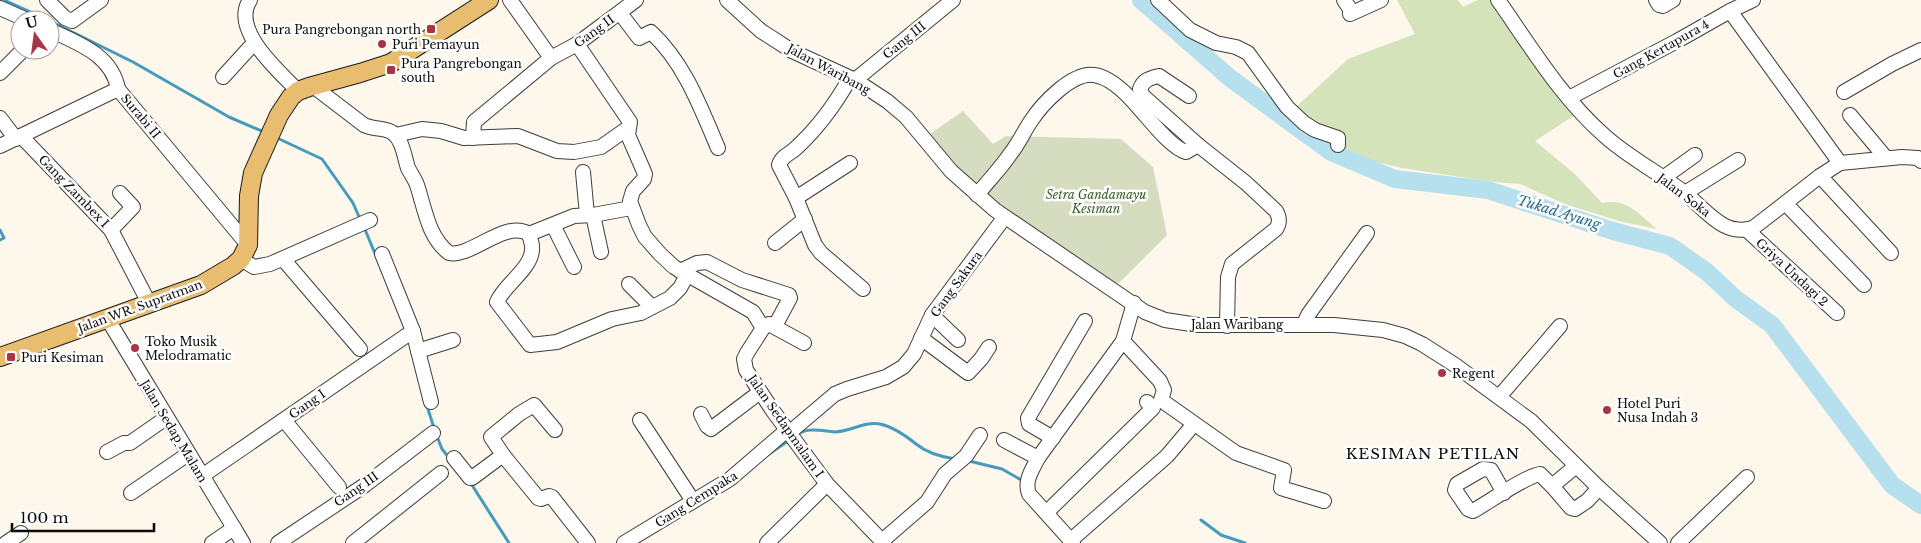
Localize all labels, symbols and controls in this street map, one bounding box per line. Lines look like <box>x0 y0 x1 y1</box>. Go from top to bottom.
north arrow <box>10 10 60 60</box>
street label: Gang II <box>571 11 617 51</box>
text: U <box>24 12 41 33</box>
street label: Gang Kertapura 4 <box>1610 16 1712 82</box>
street label: Gang III <box>880 18 928 62</box>
place label: Pura Pangrebongan north <box>262 22 421 37</box>
marker: Pura Pangrebongan north <box>425 23 437 35</box>
place label: Puri Pemayun <box>392 37 480 52</box>
marker: Puri Pemayun <box>376 38 388 50</box>
street label: Jalan Waribang <box>783 40 874 98</box>
place label: Pura Pangrebongan south <box>401 56 522 85</box>
marker: Pura Pangrebongan south <box>385 64 397 76</box>
street label: Surabi II <box>118 91 164 141</box>
street label: Gang Zambex I <box>36 152 112 230</box>
street label: Jalan Soka <box>1653 169 1714 220</box>
park label: Setra Gandamayu Kesiman <box>1046 187 1146 216</box>
water label: Tukad Ayung <box>1515 191 1604 234</box>
street label: Griya Undagi 2 <box>1753 235 1831 309</box>
street label: Gang Sakura <box>927 248 985 320</box>
street label: Jalan WR. Supratman <box>74 276 204 336</box>
street label: Jalan Waribang <box>1189 317 1284 332</box>
place label: Toko Musik Melodramatic <box>145 334 232 363</box>
marker: Toko Musik Melodramatic <box>129 342 141 354</box>
place label: Puri Kesiman <box>21 350 104 365</box>
marker: Puri Kesiman <box>5 351 17 363</box>
place label: Regent <box>1452 366 1496 381</box>
marker: Regent <box>1436 367 1448 379</box>
street label: Jalan Sedapmalam I <box>744 370 827 480</box>
street label: Jalan Sedap Malam <box>136 375 211 485</box>
street label: Gang I <box>286 386 328 422</box>
place label: Hotel Puri Nusa Indah 3 <box>1617 396 1698 425</box>
marker: Hotel Puri Nusa Indah 3 <box>1601 404 1613 416</box>
district label: KESIMAN PETILAN <box>1346 444 1520 463</box>
street label: Gang III <box>331 468 381 510</box>
street label: Gang Cempaka <box>652 468 740 530</box>
scale bar <box>12 500 155 532</box>
text: 100 m <box>20 508 69 527</box>

